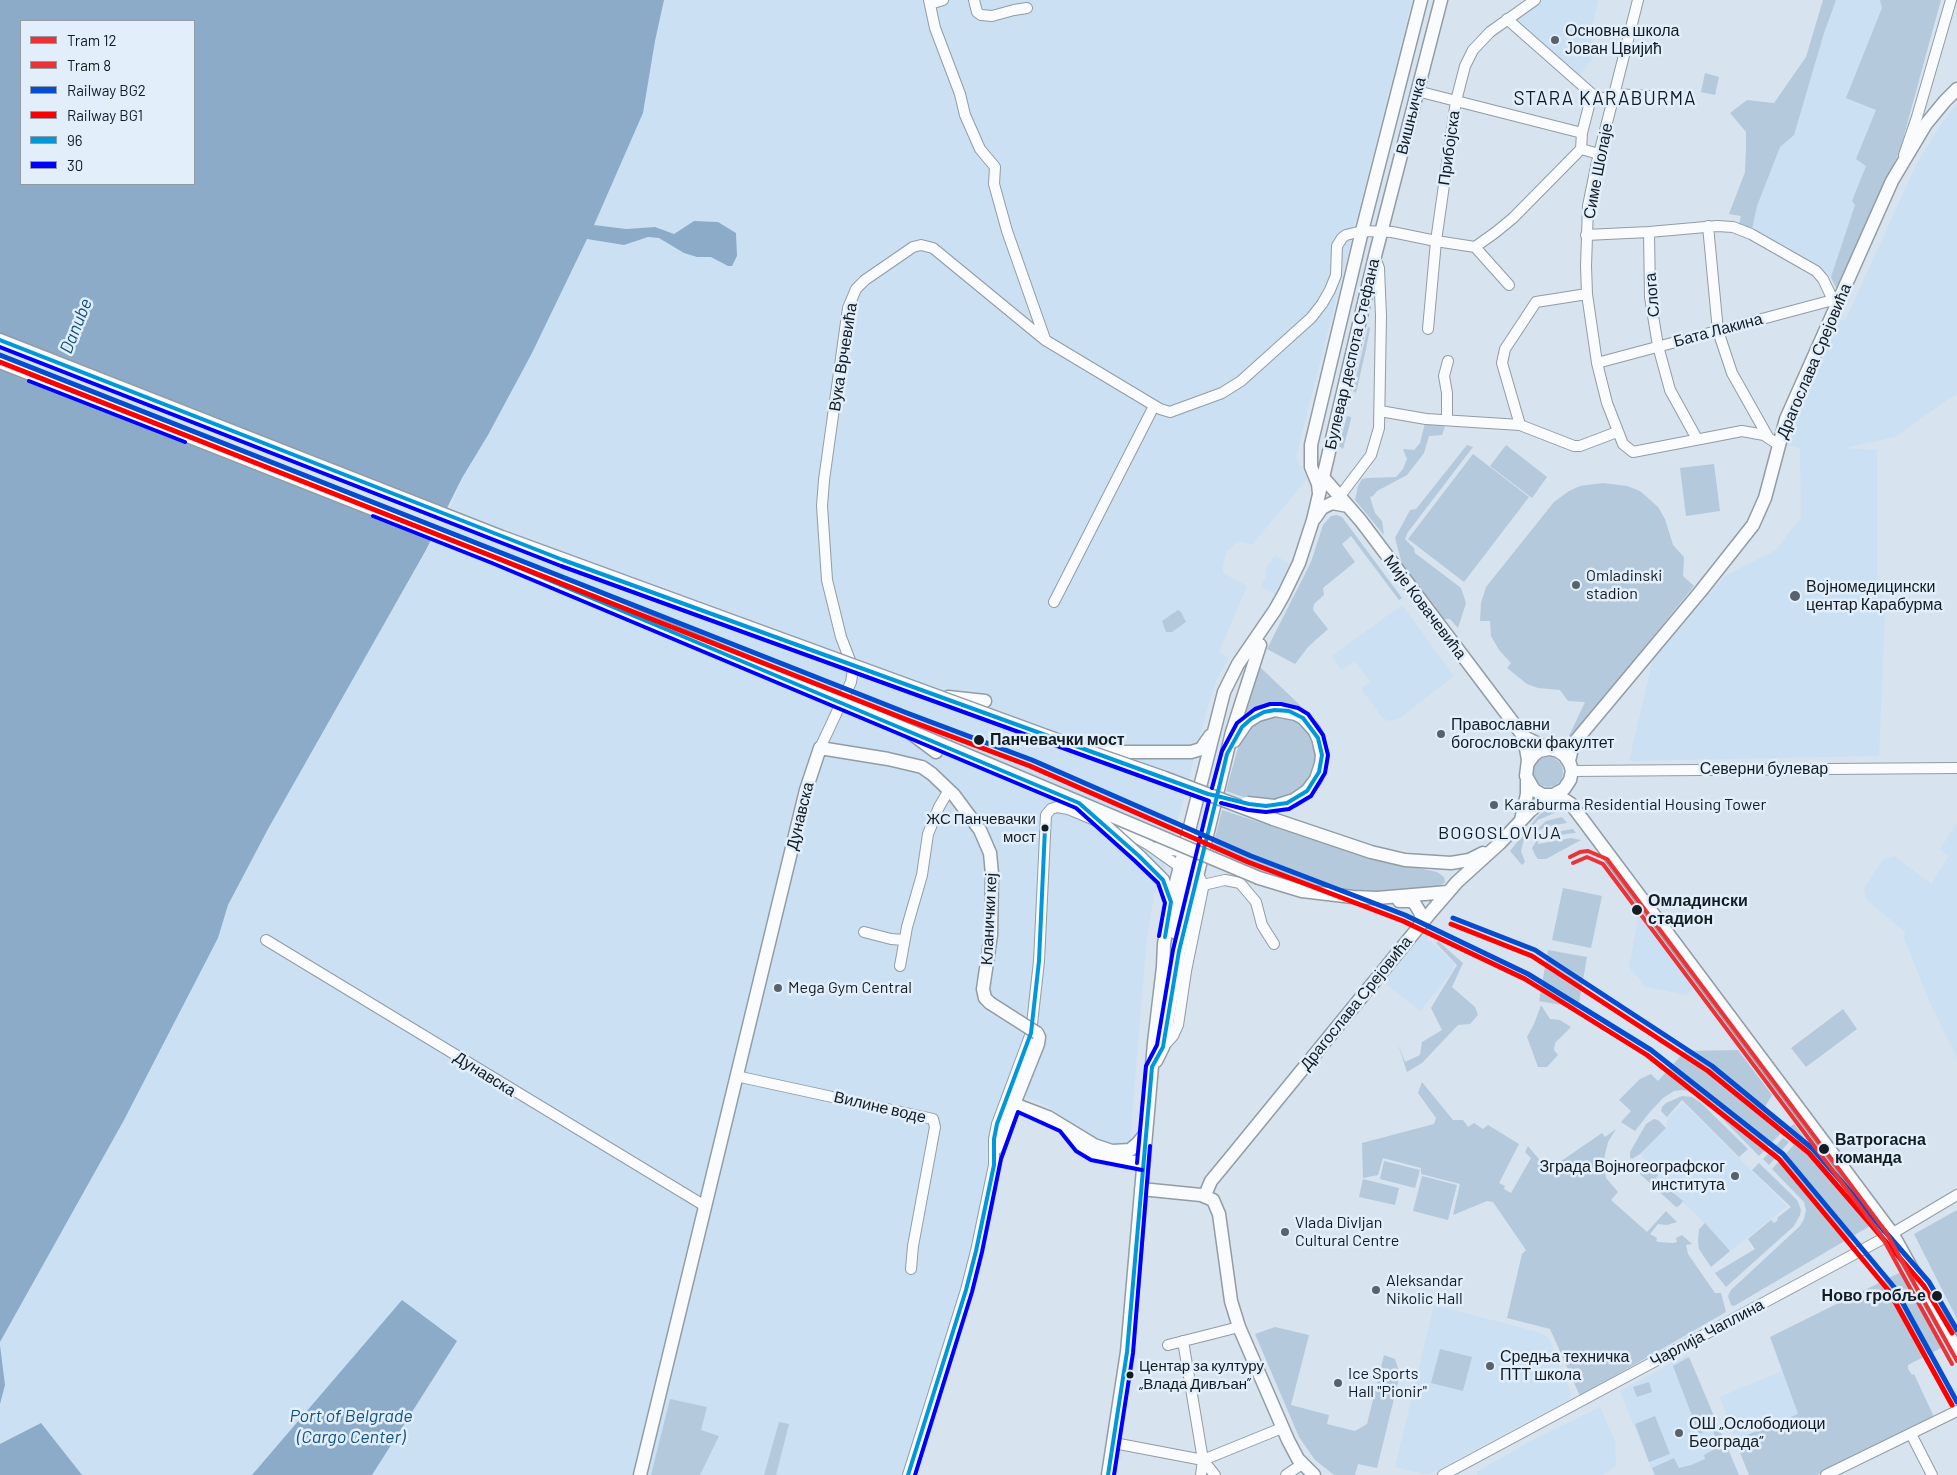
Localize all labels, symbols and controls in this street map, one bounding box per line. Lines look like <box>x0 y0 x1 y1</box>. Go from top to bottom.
legend <box>20 20 195 185</box>
place label: Основна школа Јован Цвијић <box>1565 21 1679 59</box>
text: Tram 12 <box>67 31 117 49</box>
marker: Основна школа Јован Цвијић <box>1549 34 1561 46</box>
text: Tram 8 <box>67 56 111 74</box>
street label: Вишњичка <box>1392 75 1430 157</box>
text: Railway BG2 <box>67 81 146 99</box>
district label: STARA KARABURMA <box>1512 88 1698 110</box>
text: Railway BG1 <box>67 106 143 124</box>
street label: Прибојска <box>1434 109 1464 187</box>
street label: Симе Шолаје <box>1579 121 1617 221</box>
text: 96 <box>67 131 83 149</box>
text: 30 <box>67 156 83 174</box>
street label: Булевар деспота Стефана <box>1321 257 1383 451</box>
street label: Слога <box>1641 272 1663 318</box>
street label: Драгослава Срејовића <box>1773 281 1855 441</box>
water label: Danube <box>55 295 97 357</box>
street label: Вука Врчевића <box>825 301 861 413</box>
street label: Бата Лакина <box>1671 309 1765 351</box>
street label: Мије Ковачевића <box>1380 551 1470 663</box>
place label: Omladinski stadion <box>1586 566 1662 604</box>
place label: Војномедицински центар Карабурма <box>1806 577 1942 615</box>
marker: Omladinski stadion <box>1570 579 1582 591</box>
marker: Војномедицински центар Карабурма <box>1788 589 1802 603</box>
place label: Православни богословски факултет <box>1451 715 1614 753</box>
marker: Православни богословски факултет <box>1435 728 1447 740</box>
place label: Панчевачки мост <box>990 730 1125 750</box>
marker: Панчевачки мост <box>972 733 986 747</box>
street label: Северни булевар <box>1700 759 1828 779</box>
street label: Дунавска <box>782 780 818 852</box>
place label: Karaburma Residential Housing Tower <box>1504 795 1766 815</box>
marker: Karaburma Residential Housing Tower <box>1488 799 1500 811</box>
place label: ЖС Панчевачки мост <box>926 810 1036 845</box>
district label: BOGOSLOVIJA <box>1437 822 1563 844</box>
marker: ЖС Панчевачки мост <box>1040 823 1050 833</box>
street label: Кланички кеј <box>977 872 1001 966</box>
place label: Омладински стадион <box>1648 891 1748 929</box>
marker: Омладински стадион <box>1630 903 1644 917</box>
street label: Драгослава Срејовића <box>1296 932 1416 1074</box>
place label: Mega Gym Central <box>788 978 912 998</box>
marker: Mega Gym Central <box>772 982 784 994</box>
street label: Дунавска <box>450 1047 520 1101</box>
street label: Вилине воде <box>832 1087 928 1127</box>
place label: Ватрогасна команда <box>1835 1130 1926 1168</box>
marker: Ватрогасна команда <box>1817 1142 1831 1156</box>
place label: Зграда Војногеографског института <box>1539 1157 1725 1195</box>
marker: Зграда Војногеографског института <box>1729 1170 1741 1182</box>
place label: Vlada Divljan Cultural Centre <box>1295 1213 1399 1251</box>
marker: Vlada Divljan Cultural Centre <box>1279 1226 1291 1238</box>
place label: Aleksandar Nikolic Hall <box>1386 1271 1463 1309</box>
marker: Aleksandar Nikolic Hall <box>1370 1284 1382 1296</box>
place label: Ново гробље <box>1822 1286 1926 1306</box>
marker: Ново гробље <box>1930 1289 1944 1303</box>
street label: Чарлија Чаплина <box>1647 1295 1767 1371</box>
place label: Средња техничка ПТТ школа <box>1500 1347 1629 1385</box>
place label: Центар за културу „Влада Дивљан” <box>1139 1357 1264 1392</box>
marker: Средња техничка ПТТ школа <box>1484 1360 1496 1372</box>
place label: Ice Sports Hall "Pionir" <box>1348 1364 1427 1402</box>
marker: Центар за културу „Влада Дивљан” <box>1125 1370 1135 1380</box>
marker: Ice Sports Hall "Pionir" <box>1332 1377 1344 1389</box>
water label: Port of Belgrade (Cargo Center) <box>289 1405 413 1448</box>
place label: ОШ „Ослободиоци Београда” <box>1689 1414 1826 1452</box>
marker: ОШ „Ослободиоци Београда” <box>1673 1427 1685 1439</box>

